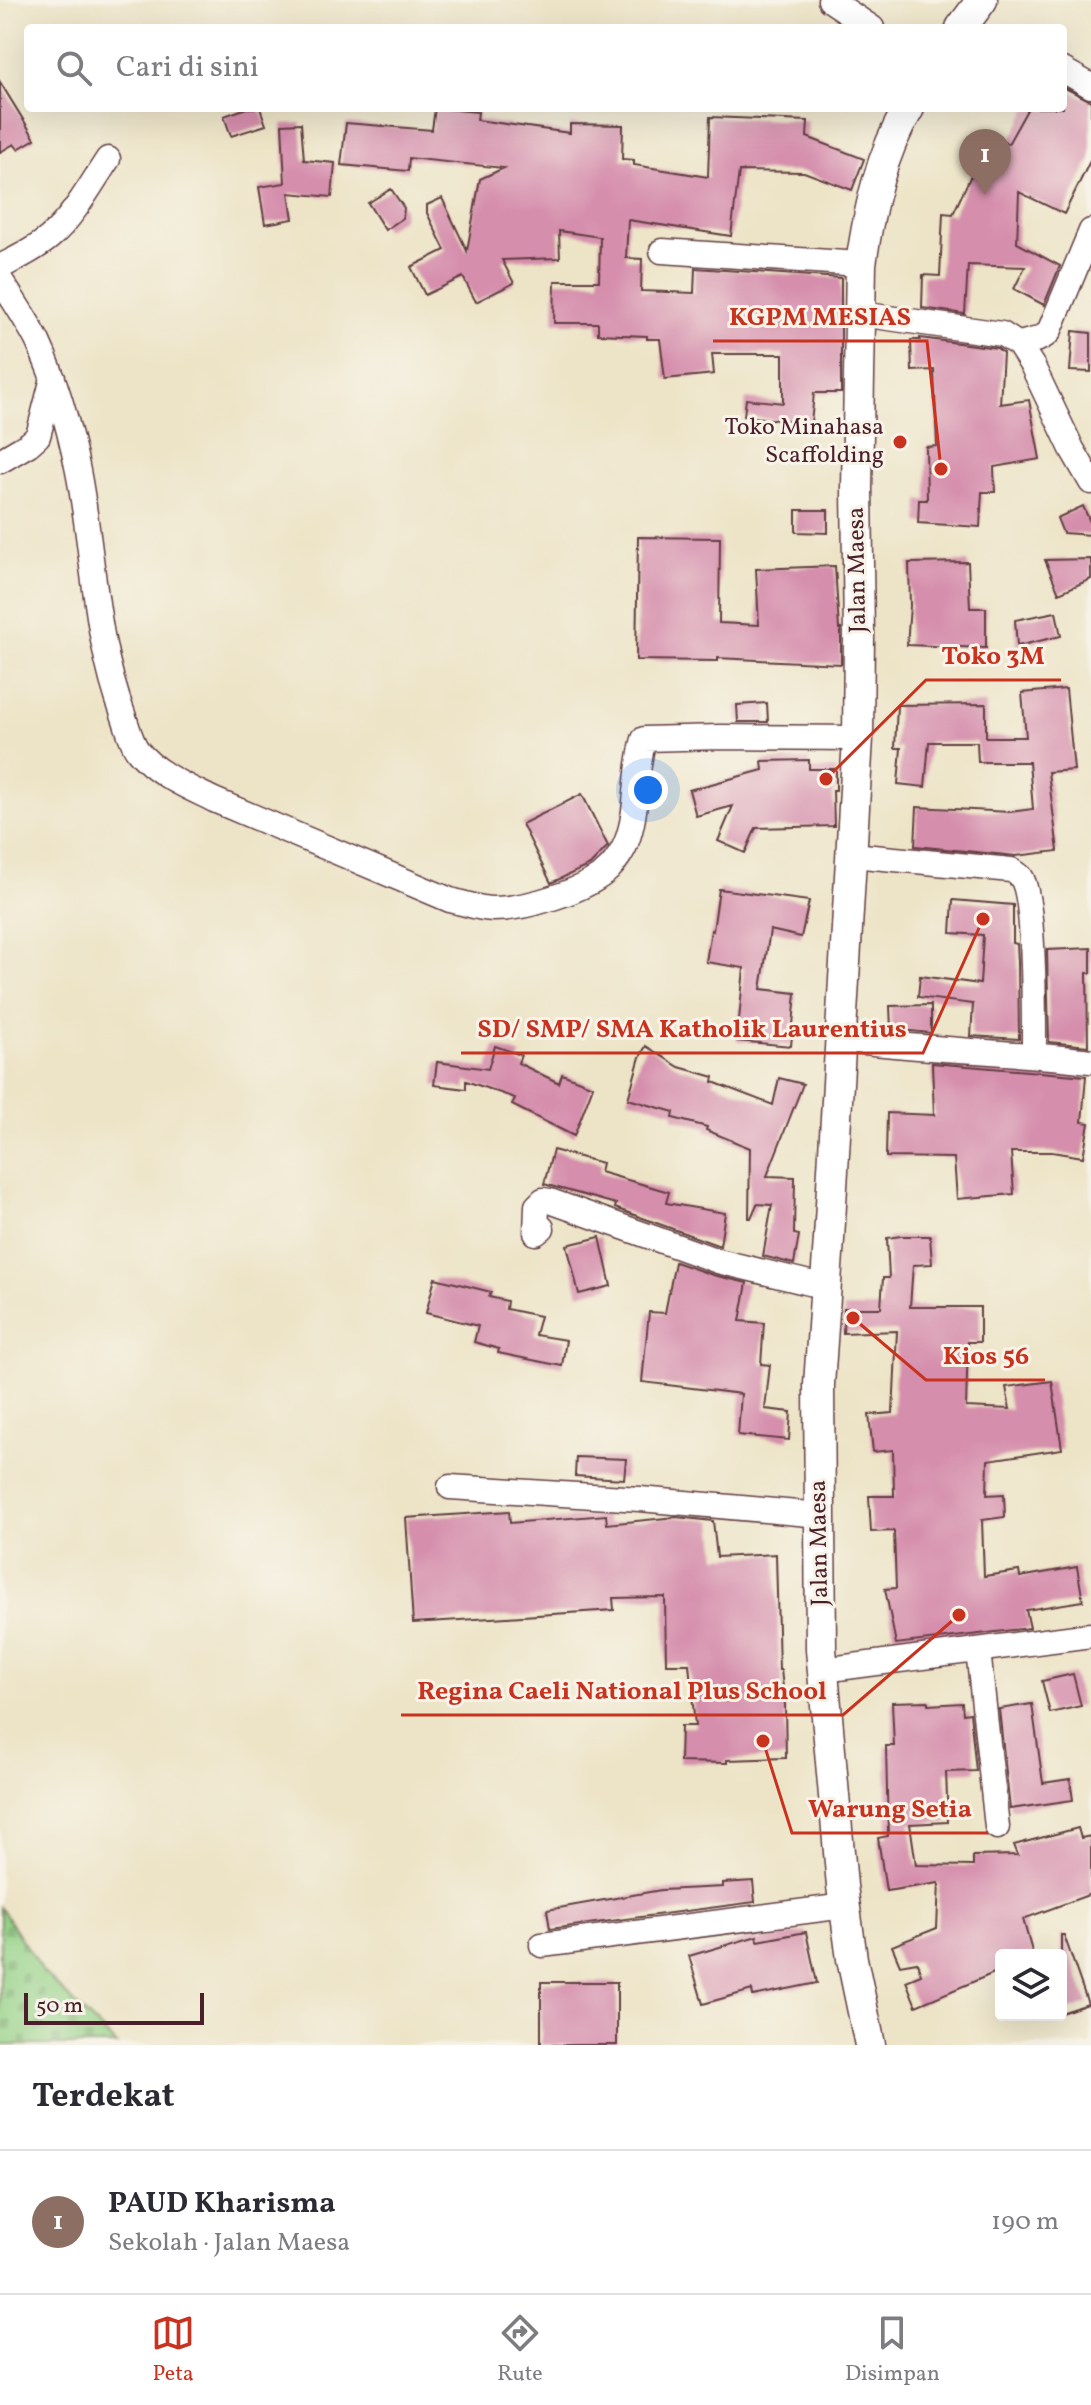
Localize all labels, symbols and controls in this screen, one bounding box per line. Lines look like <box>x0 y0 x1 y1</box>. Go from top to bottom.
search box <box>24 24 1067 112</box>
icon: search <box>52 46 96 90</box>
text: Cari di sini <box>116 47 259 89</box>
pin: 1 <box>959 129 1011 195</box>
callout: KGPM MESIAS <box>713 291 927 341</box>
text: KGPM MESIAS <box>729 300 911 336</box>
place label: Toko Minahasa Scaffolding <box>724 411 884 473</box>
marker: Toko Minahasa Scaffolding <box>891 433 909 451</box>
street label: Jalan Maesa <box>840 507 876 633</box>
callout: Toko 3M <box>926 630 1061 680</box>
text: Toko 3M <box>941 639 1045 675</box>
your location <box>628 770 668 810</box>
callout: SD/ SMP/ SMA Katholik Laurentius <box>461 1003 923 1053</box>
text: SD/ SMP/ SMA Katholik Laurentius <box>477 1012 907 1048</box>
callout: Kios 56 <box>926 1330 1045 1380</box>
text: Kios 56 <box>943 1339 1029 1375</box>
street label: Jalan Maesa <box>802 1480 838 1606</box>
callout: Regina Caeli National Plus School <box>401 1665 843 1715</box>
text: Regina Caeli National Plus School <box>417 1674 827 1710</box>
callout: Warung Setia <box>792 1783 988 1833</box>
text: Warung Setia <box>808 1792 972 1828</box>
map controls <box>995 1949 1067 2021</box>
button: layers <box>995 1949 1067 2021</box>
scale bar <box>24 1989 204 2025</box>
text: 50 m <box>36 1991 83 2022</box>
text: Terdekat <box>32 2074 175 2121</box>
text: PAUD Kharisma <box>108 2183 336 2225</box>
text: 1 <box>53 2204 63 2240</box>
text: 190 m <box>991 2204 1059 2240</box>
text: Sekolah · Jalan Maesa <box>108 2225 350 2261</box>
tab: Peta <box>151 2311 195 2390</box>
tab: Rute <box>497 2311 543 2390</box>
tab: Disimpan <box>845 2311 940 2390</box>

